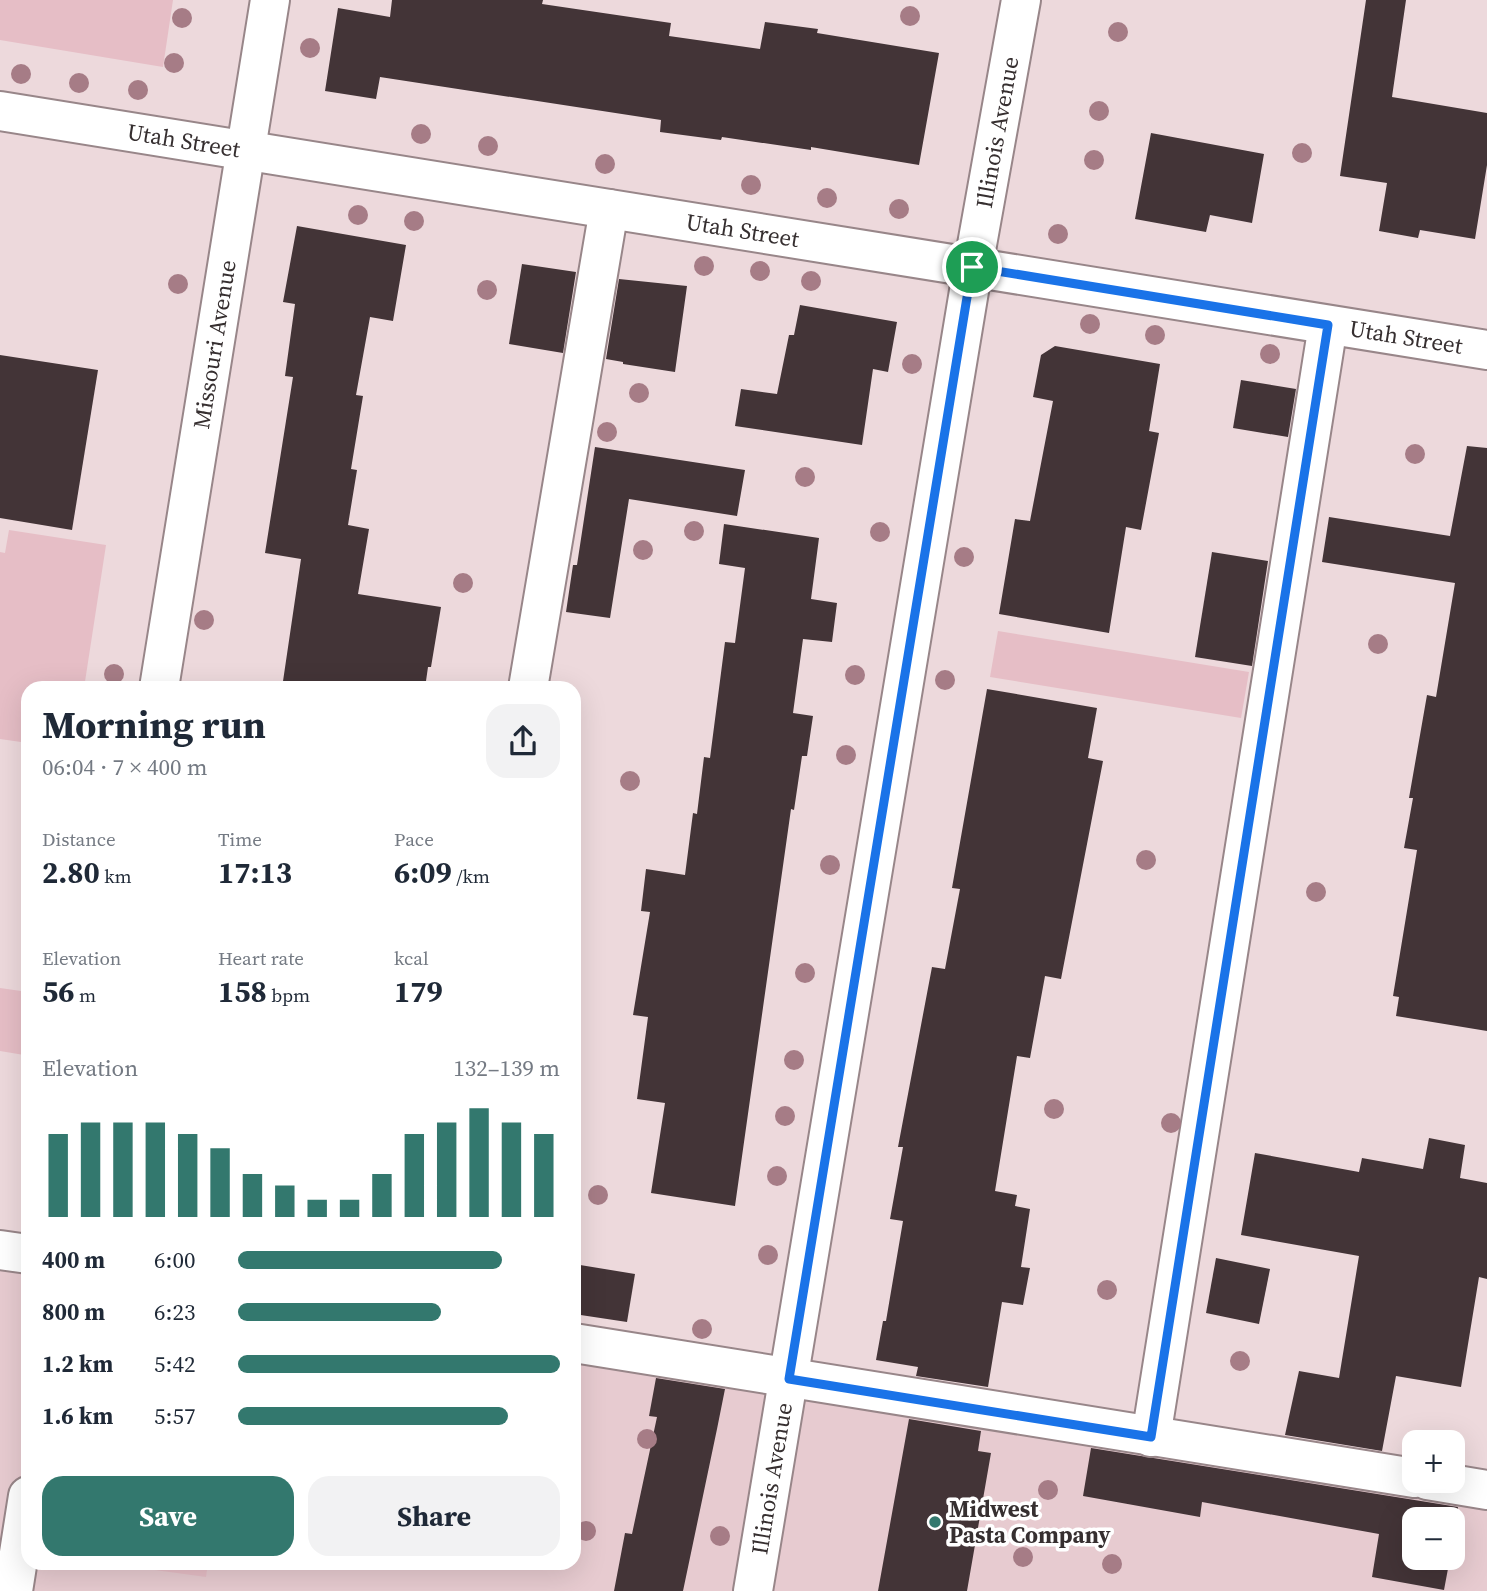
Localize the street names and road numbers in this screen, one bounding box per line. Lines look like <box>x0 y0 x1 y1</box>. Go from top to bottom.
street label: Illinois Avenue <box>968 54 1027 211</box>
street label: Utah Street <box>125 116 243 165</box>
street label: Utah Street <box>684 205 802 255</box>
street label: Missouri Avenue <box>185 258 244 431</box>
street label: Utah Street <box>1347 312 1465 362</box>
street label: Illinois Avenue <box>743 1400 800 1557</box>

